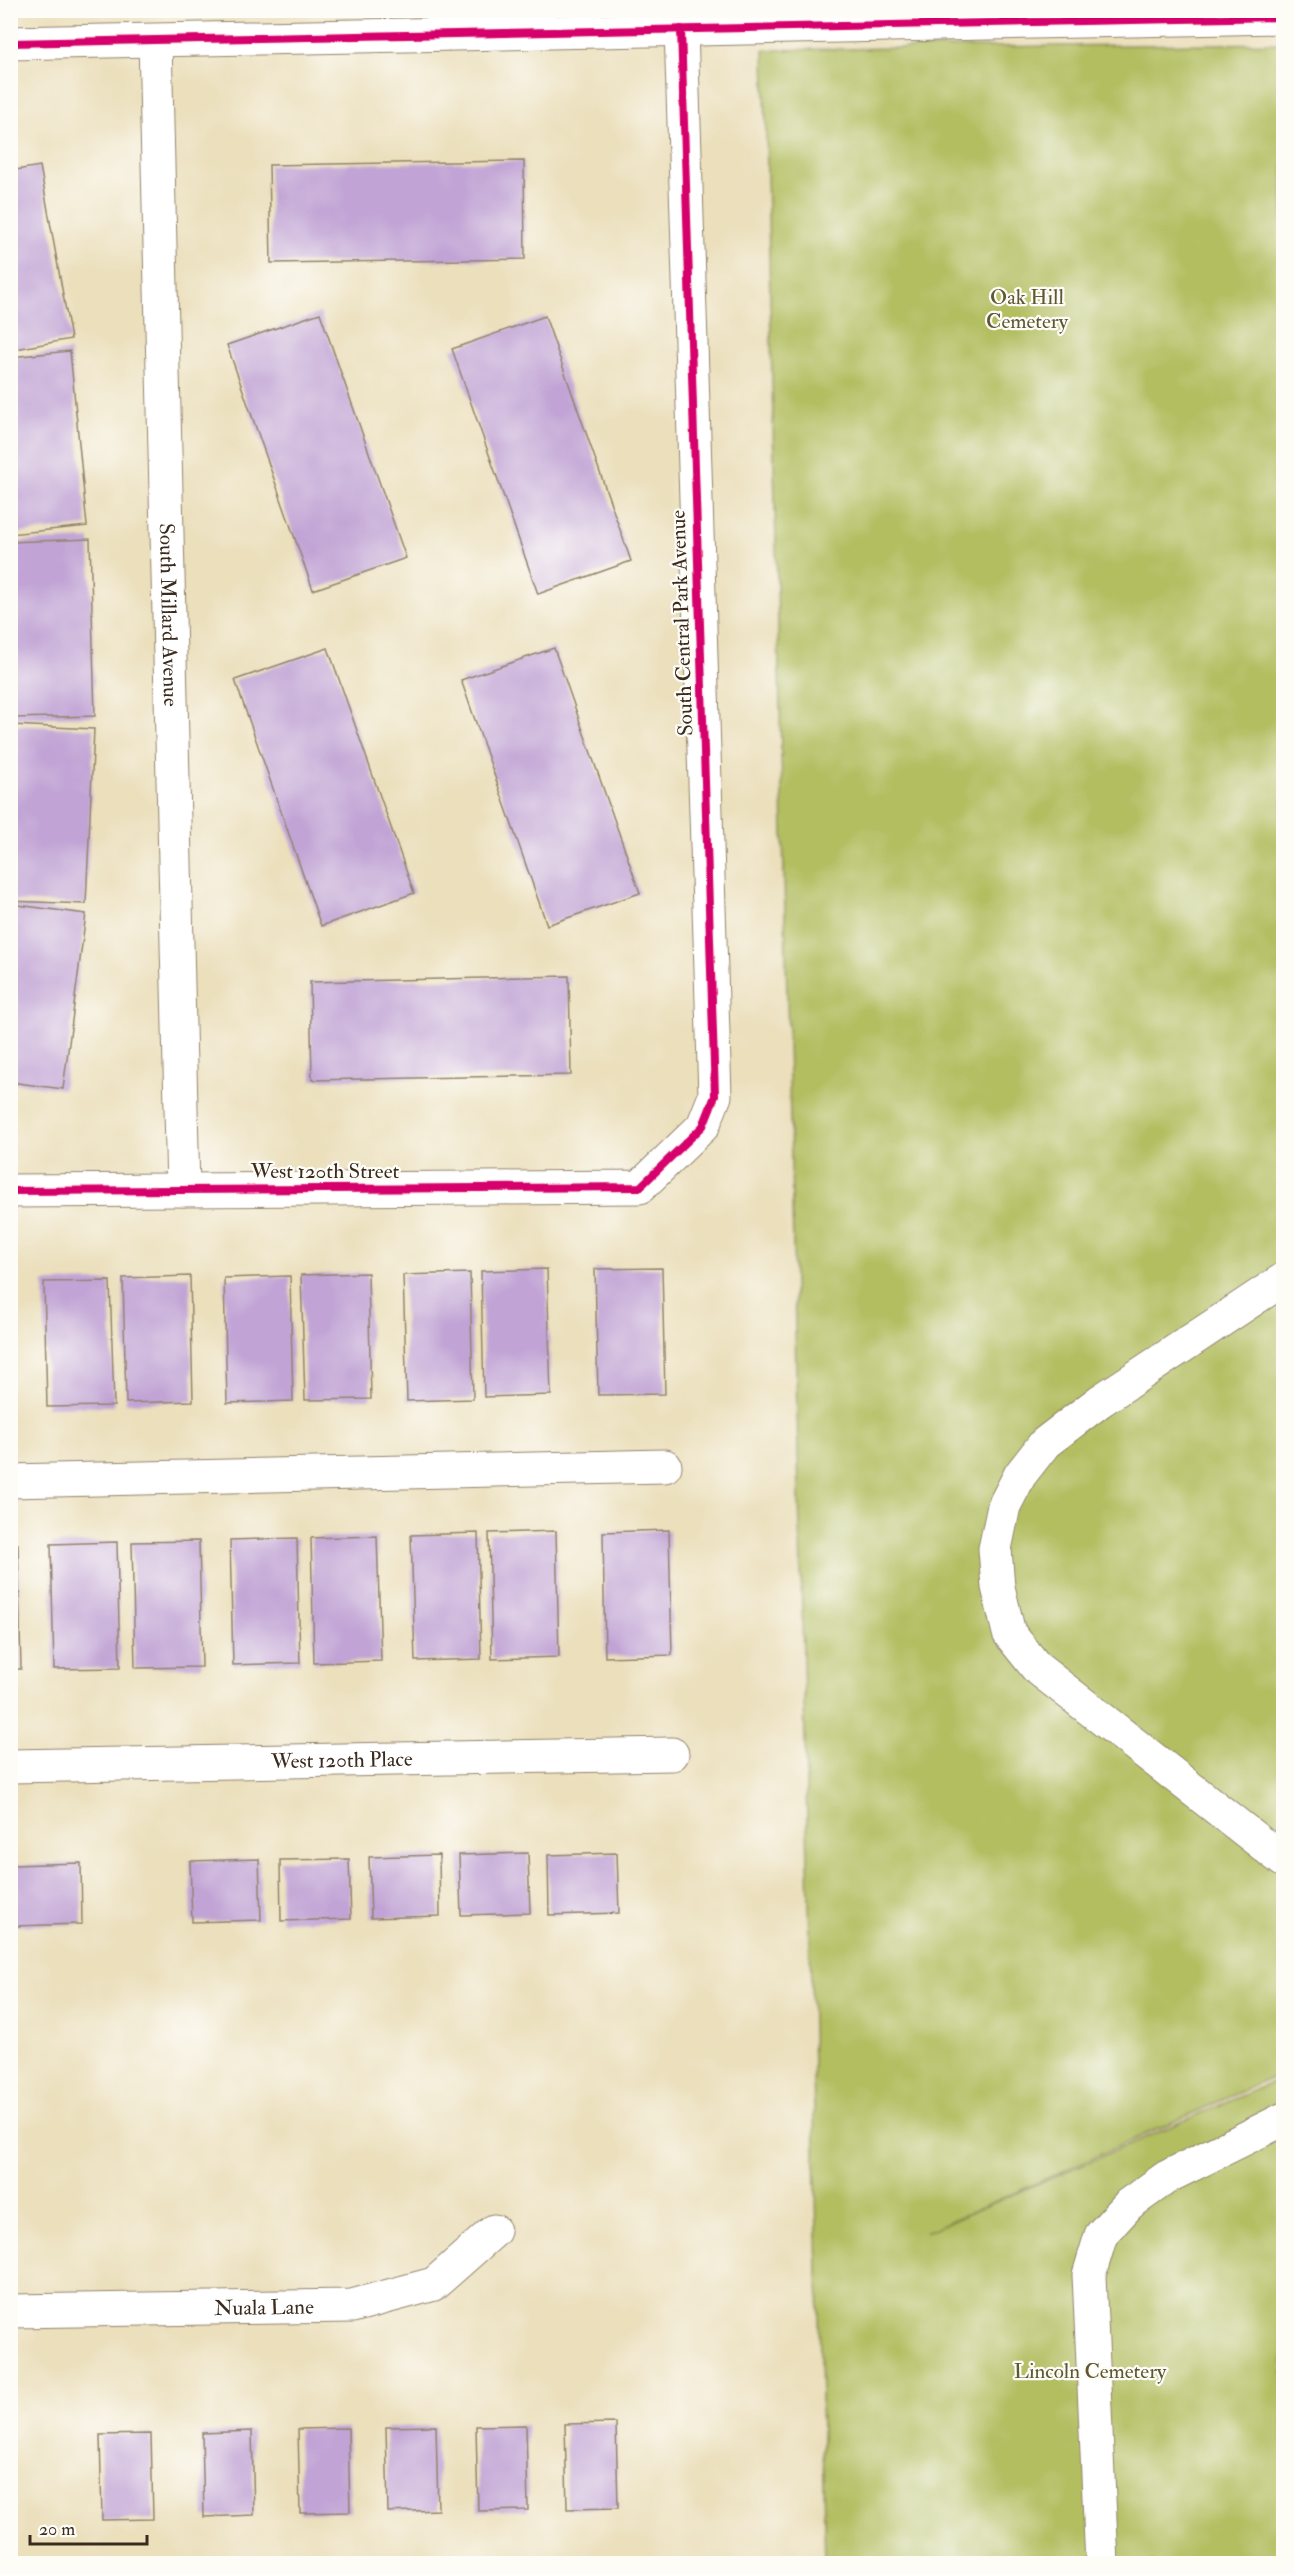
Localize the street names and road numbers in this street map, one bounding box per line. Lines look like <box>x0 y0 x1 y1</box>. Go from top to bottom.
street label: South Central Park Avenue <box>665 509 699 737</box>
street label: South Millard Avenue <box>153 523 185 707</box>
street label: West 120th Street <box>250 1158 399 1185</box>
street label: West 120th Place <box>270 1745 413 1775</box>
street label: Nuala Lane <box>214 2293 314 2322</box>

